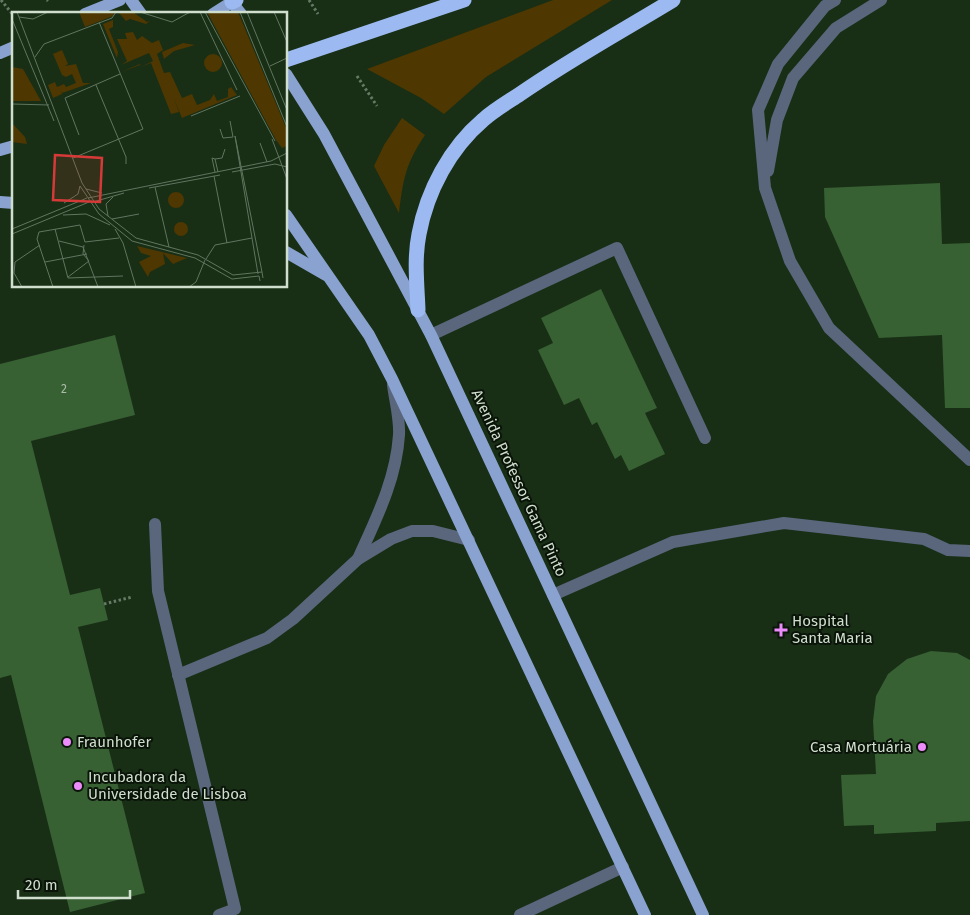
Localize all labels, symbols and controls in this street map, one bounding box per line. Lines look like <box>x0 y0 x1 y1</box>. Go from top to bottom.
inset map <box>12 12 288 288</box>
house number: 2 <box>61 382 67 396</box>
street label: Avenida Professor Gama Pinto <box>468 387 570 579</box>
place label: Hospital Santa Maria <box>792 612 873 647</box>
marker: Hospital Santa Maria <box>774 623 788 637</box>
place label: Fraunhofer <box>77 733 151 751</box>
marker: Fraunhofer <box>61 736 73 748</box>
place label: Casa Mortuária <box>810 738 912 756</box>
marker: Casa Mortuária <box>916 741 928 753</box>
place label: Incubadora da Universidade de Lisboa <box>88 768 247 803</box>
marker: Incubadora da Universidade de Lisboa <box>72 780 84 792</box>
scale bar <box>18 868 130 900</box>
text: 20 m <box>25 876 58 894</box>

